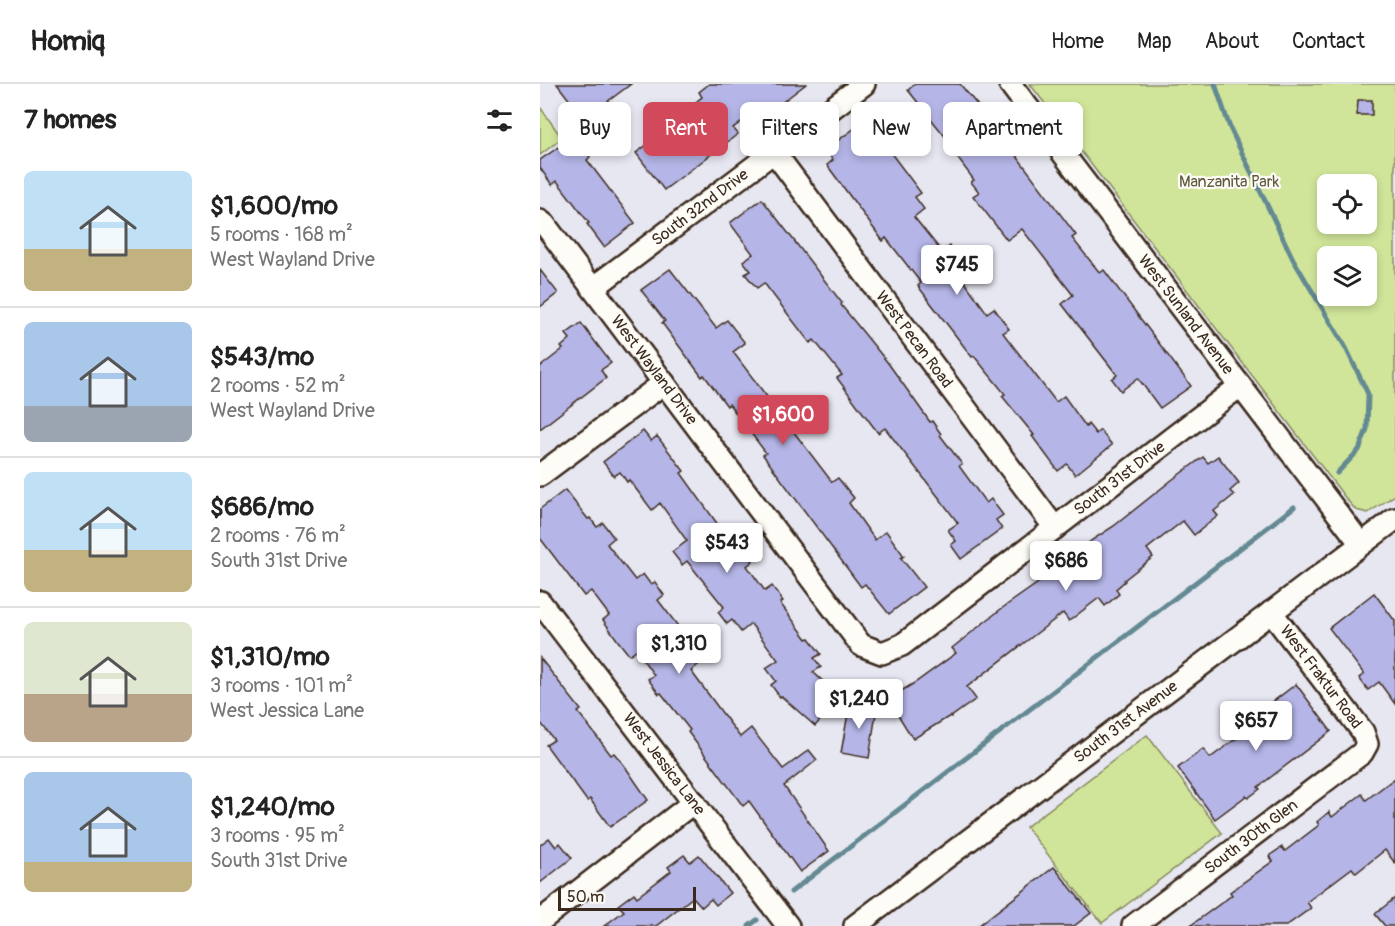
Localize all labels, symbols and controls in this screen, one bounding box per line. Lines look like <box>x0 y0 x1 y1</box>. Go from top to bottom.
text: Homiq <box>30 24 105 59</box>
text: Home <box>1051 28 1104 55</box>
text: Map <box>1137 28 1172 55</box>
text: About <box>1205 28 1259 55</box>
text: Contact <box>1292 28 1365 55</box>
chip: Buy <box>558 102 631 156</box>
chip: Rent <box>643 102 728 156</box>
chip: Filters <box>740 102 839 156</box>
chip: New <box>851 102 931 156</box>
chip: Apartment <box>943 102 1083 156</box>
text: 7 homes <box>24 104 116 136</box>
icon: filters <box>483 104 516 137</box>
street label: South 32nd Drive <box>648 165 752 250</box>
park label: Manzanita Park <box>1179 172 1279 192</box>
map controls <box>1317 174 1377 306</box>
button: locate <box>1317 174 1377 234</box>
text: $1,600/mo <box>210 190 338 222</box>
icon: home <box>72 195 144 267</box>
text: 5 rooms · 168 m² <box>210 222 353 247</box>
pin: $745 <box>921 245 993 296</box>
button: layers <box>1317 246 1377 306</box>
text: West Wayland Drive <box>210 247 375 272</box>
street label: West Sunland Avenue <box>1134 251 1238 379</box>
text: $745 <box>935 252 979 277</box>
street label: West Pecan Road <box>871 287 957 392</box>
street label: West Wayland Drive <box>607 311 702 429</box>
text: $543/mo <box>210 341 314 373</box>
icon: home <box>72 346 144 418</box>
text: 2 rooms · 52 m² <box>210 373 346 398</box>
pin: $1,600 <box>734 395 832 446</box>
text: West Wayland Drive <box>210 398 375 423</box>
text: $1,600 <box>752 402 814 427</box>
street label: South 31st Drive <box>1070 437 1169 520</box>
text: $686/mo <box>210 491 314 523</box>
icon: home <box>72 496 144 568</box>
text: 2 rooms · 76 m² <box>210 523 346 548</box>
pin: $543 <box>691 523 763 574</box>
text: $543 <box>705 530 749 555</box>
pin: $686 <box>1030 541 1102 592</box>
text: South 31st Drive <box>210 548 347 573</box>
text: $686 <box>1044 548 1088 573</box>
street label: West Fraktur Road <box>1275 621 1367 733</box>
pin: $1,310 <box>630 624 728 675</box>
text: $1,310 <box>651 631 707 656</box>
text: $1,310/mo <box>210 641 330 673</box>
icon: home <box>72 646 144 718</box>
text: 3 rooms · 101 m² <box>210 673 353 698</box>
street label: South 31st Avenue <box>1070 676 1182 768</box>
pin: $1,240 <box>810 679 908 730</box>
text: $1,240 <box>829 686 889 711</box>
text: West Jessica Lane <box>210 698 364 723</box>
pin: $657 <box>1220 701 1292 752</box>
text: $657 <box>1234 708 1278 733</box>
street label: West Jessica Lane <box>619 709 710 819</box>
text: $1,240/mo <box>210 791 335 823</box>
street label: South 30th Glen <box>1201 795 1302 878</box>
icon: home <box>72 796 144 868</box>
text: 3 rooms · 95 m² <box>210 823 345 848</box>
text: South 31st Drive <box>210 848 347 873</box>
scale bar <box>558 884 696 912</box>
text: 50 m <box>567 887 604 907</box>

